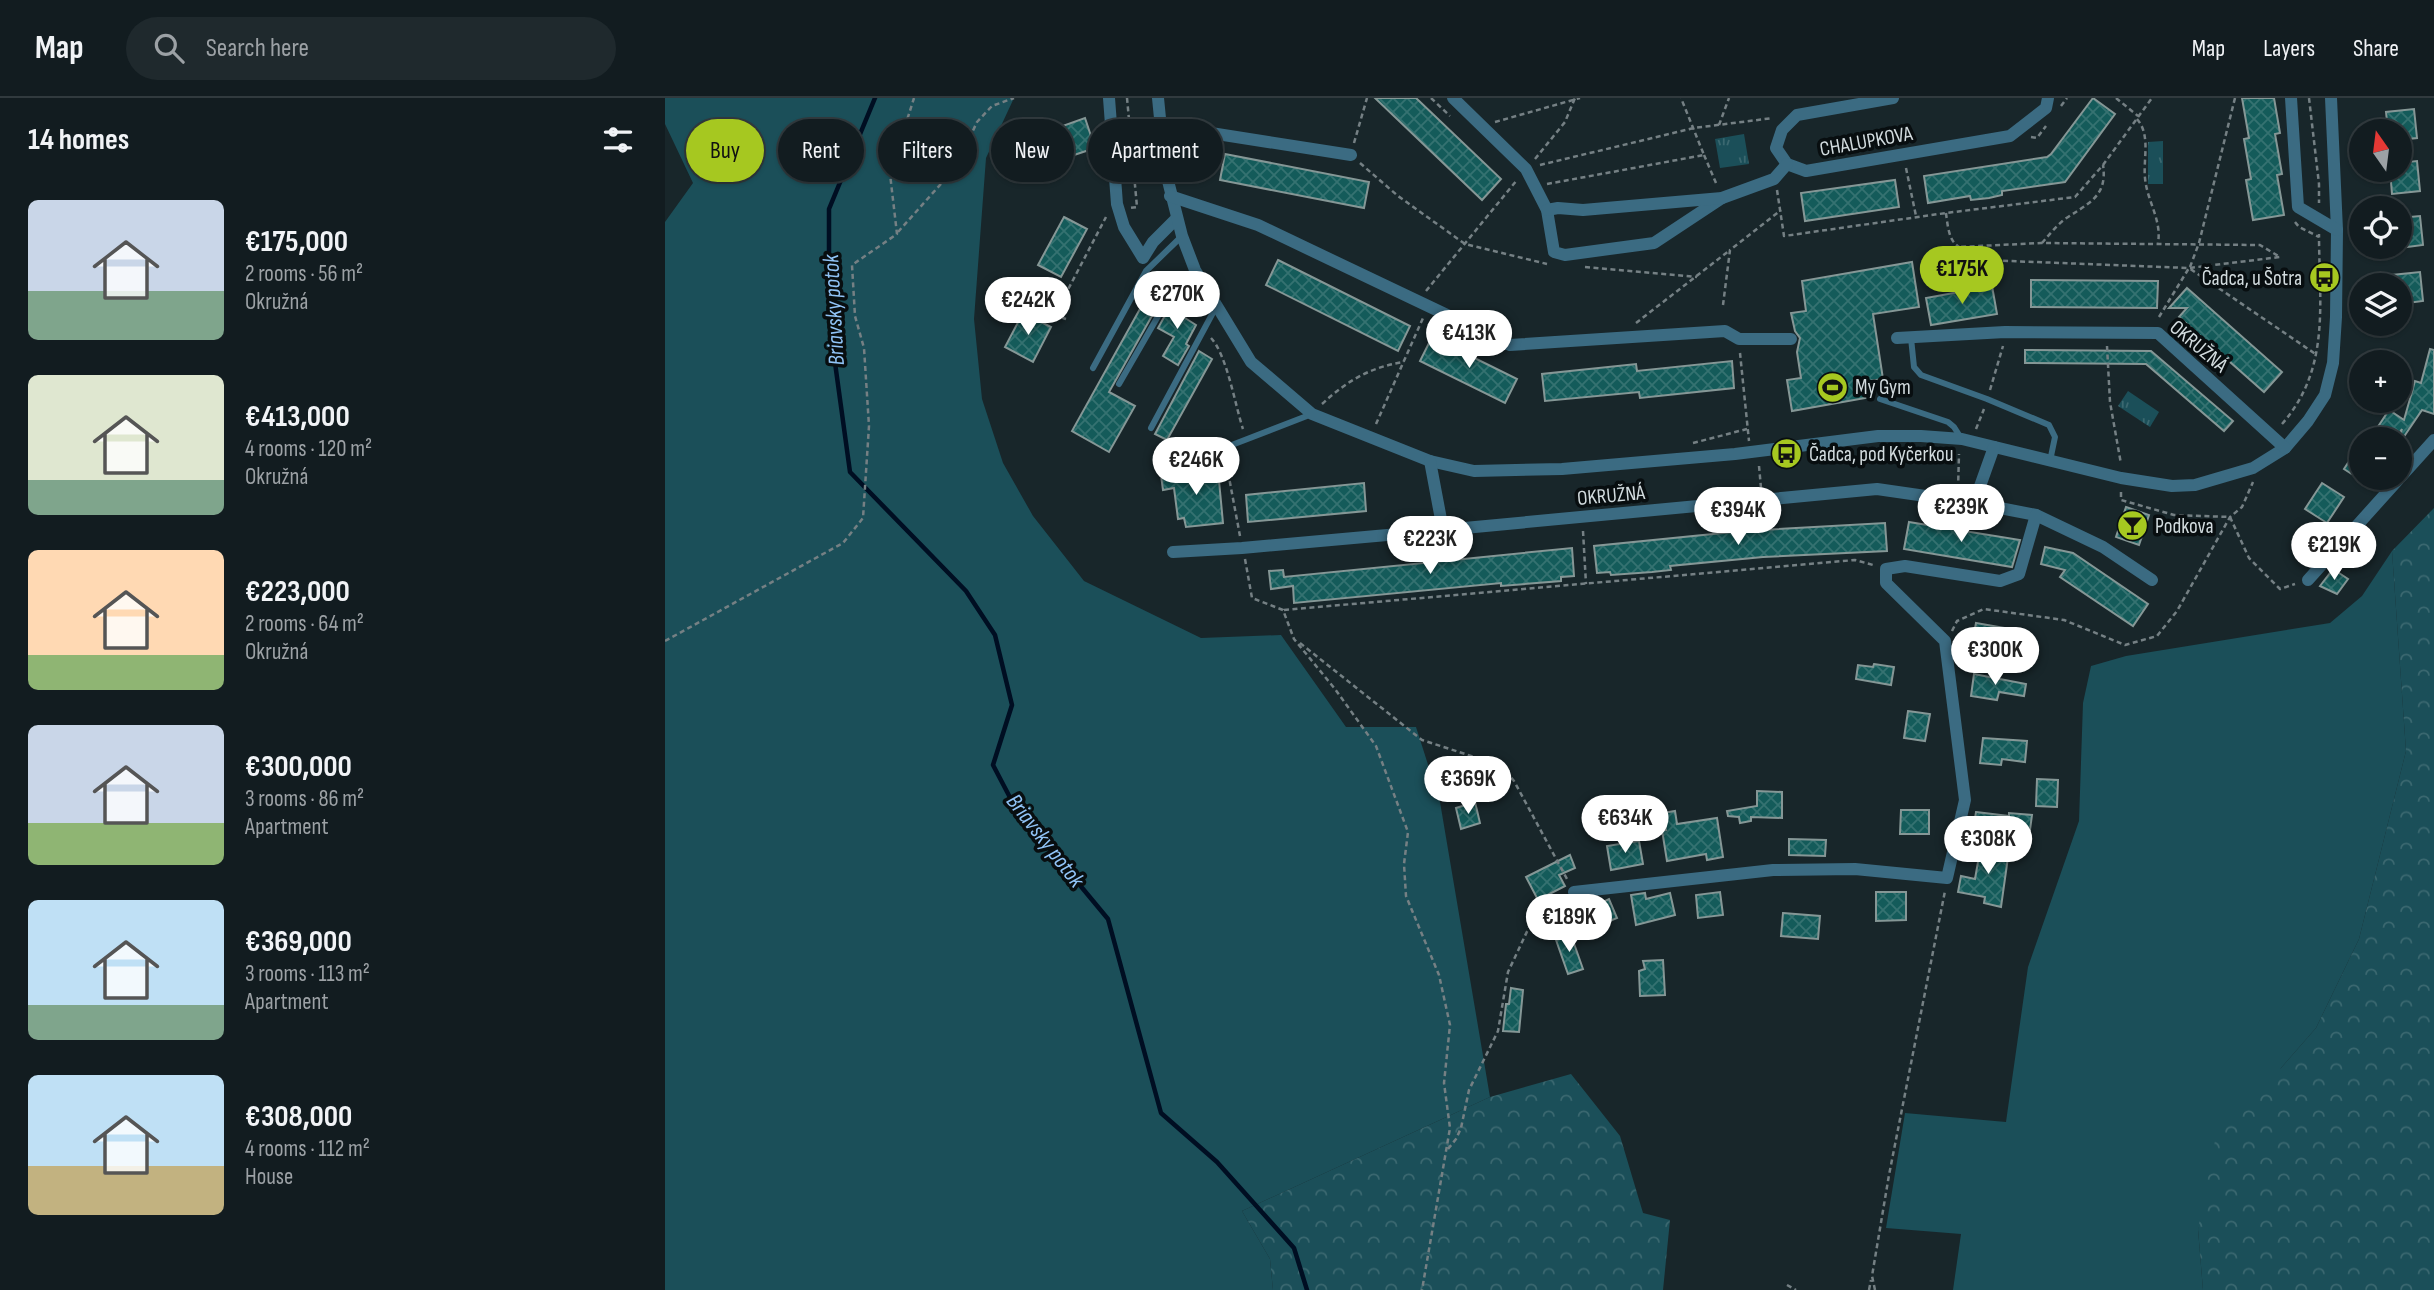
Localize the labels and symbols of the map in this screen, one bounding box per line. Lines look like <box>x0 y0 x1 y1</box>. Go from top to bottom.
north arrow <box>2349 119 2411 182</box>
street label: CHALUPKOVA <box>1818 121 1915 162</box>
pin: €175K <box>1913 246 2011 306</box>
water label: Briavsky potok <box>817 252 851 366</box>
bus stop icon: Čadca, u Šotra <box>2308 261 2342 295</box>
place label: Čadca, u Šotra <box>2202 266 2302 291</box>
pin: €270K <box>1128 272 1226 331</box>
pin: €242K <box>979 278 1077 337</box>
pin: €413K <box>1420 310 1518 370</box>
street label: OKRUŽNÁ <box>2165 315 2234 379</box>
sports icon: My Gym <box>1815 370 1849 404</box>
place label: My Gym <box>1855 375 1911 400</box>
bus stop icon: Čadca, pod Kyčerkou <box>1769 437 1803 471</box>
pin: €246K <box>1147 438 1245 497</box>
place label: Čadca, pod Kyčerkou <box>1809 442 1954 467</box>
street label: OKRUŽNÁ <box>1576 480 1647 511</box>
pin: €239K <box>1912 484 2010 544</box>
pin: €394K <box>1689 488 1787 547</box>
bar icon: Podkova <box>2115 509 2149 543</box>
place label: Podkova <box>2155 514 2213 539</box>
pin: €223K <box>1381 517 1479 576</box>
pin: €219K <box>2285 522 2383 582</box>
pin: €300K <box>1946 628 2044 687</box>
pin: €369K <box>1419 756 1517 816</box>
water label: Briavsky potok <box>1000 788 1091 894</box>
pin: €634K <box>1576 796 1674 855</box>
pin: €308K <box>1939 816 2037 876</box>
pin: €189K <box>1520 894 1618 954</box>

